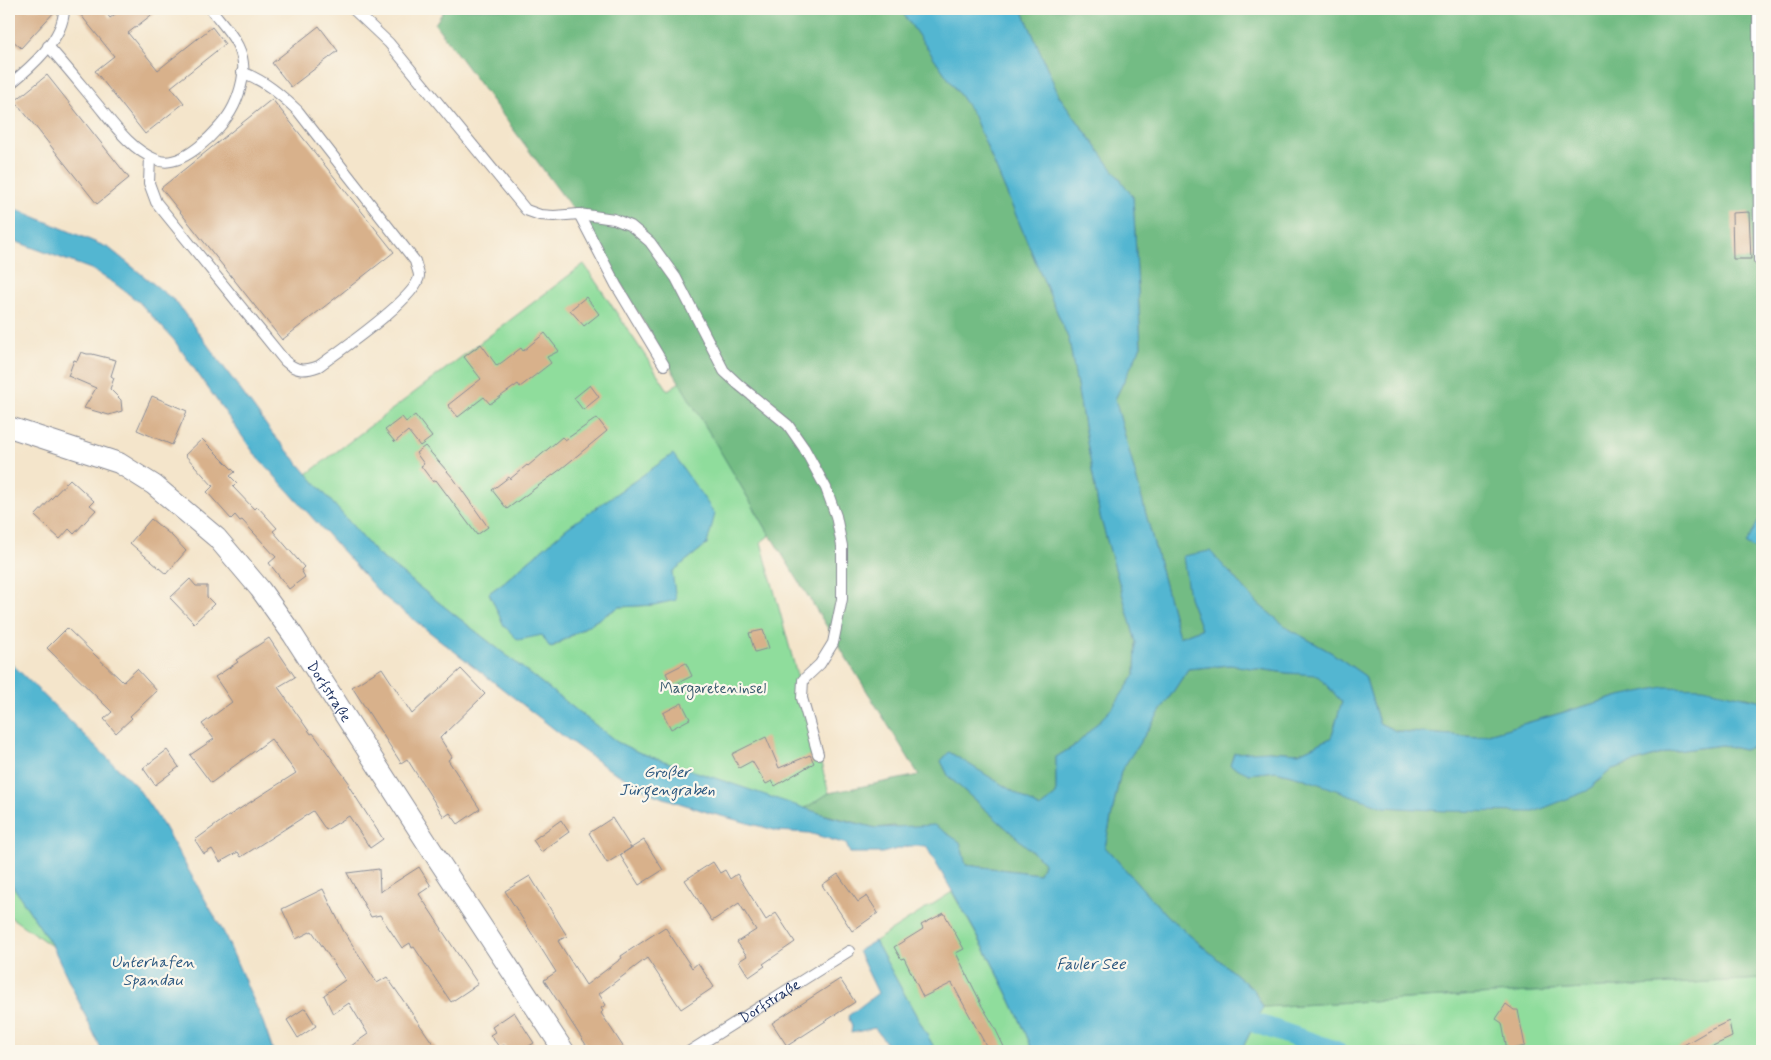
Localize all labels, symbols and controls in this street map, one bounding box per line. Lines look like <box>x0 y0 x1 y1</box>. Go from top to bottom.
street label: Dorfstraße <box>302 658 356 726</box>
park label: Margareteninsel <box>660 679 766 700</box>
water label: Großer Jürgengraben <box>619 762 715 803</box>
water label: Unterhafen Spandau <box>111 952 195 991</box>
water label: Fauler See <box>1057 954 1126 975</box>
street label: Dorfstraße <box>736 975 805 1029</box>

